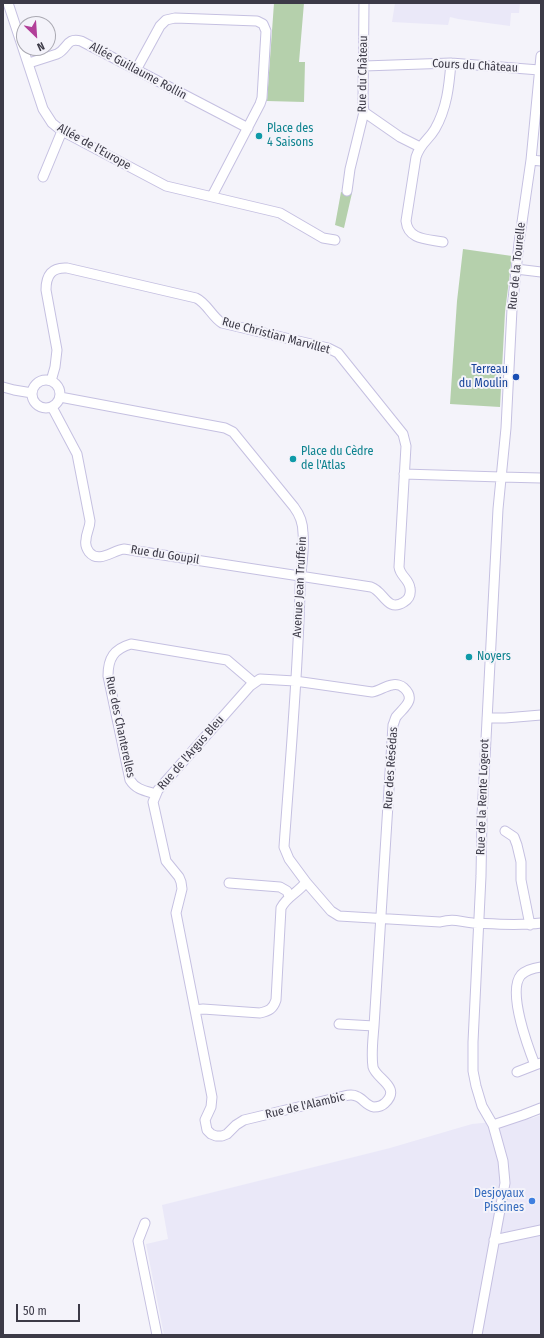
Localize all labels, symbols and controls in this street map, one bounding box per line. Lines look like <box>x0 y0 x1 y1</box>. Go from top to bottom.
north arrow <box>16 16 56 56</box>
street label: Rue du Château <box>355 35 371 113</box>
text: N <box>35 39 47 54</box>
street label: Allée Guillaume Rollin <box>87 39 189 103</box>
street label: Cours du Château <box>432 57 518 75</box>
street label: Allée de l'Europe <box>55 121 133 173</box>
place label: Place des 4 Saisons <box>267 122 313 150</box>
marker: Place des 4 Saisons <box>254 131 264 141</box>
street label: Rue de la Tourelle <box>505 221 529 311</box>
street label: Rue Christian Marvillet <box>220 315 332 357</box>
place label: Terreau du Moulin <box>459 363 508 391</box>
marker: Terreau du Moulin <box>511 372 521 382</box>
place label: Place du Cèdre de l'Atlas <box>301 445 373 473</box>
marker: Place du Cèdre de l'Atlas <box>288 454 298 464</box>
street label: Avenue Jean Truffein <box>290 536 310 638</box>
street label: Rue du Goupil <box>130 542 200 568</box>
place label: Noyers <box>477 650 511 664</box>
marker: Noyers <box>464 652 474 662</box>
street label: Rue des Chanterelles <box>102 675 138 779</box>
street label: Rue de l'Argus Bleu <box>155 713 227 793</box>
street label: Rue des Résédas <box>381 726 401 810</box>
street label: Rue de la Rente Logerot <box>474 739 492 855</box>
street label: Rue de l'Alambic <box>264 1090 346 1122</box>
place label: Desjoyaux Piscines <box>474 1187 524 1215</box>
marker: Desjoyaux Piscines <box>527 1196 537 1206</box>
scale bar <box>18 1296 82 1322</box>
text: 50 m <box>23 1304 47 1318</box>

